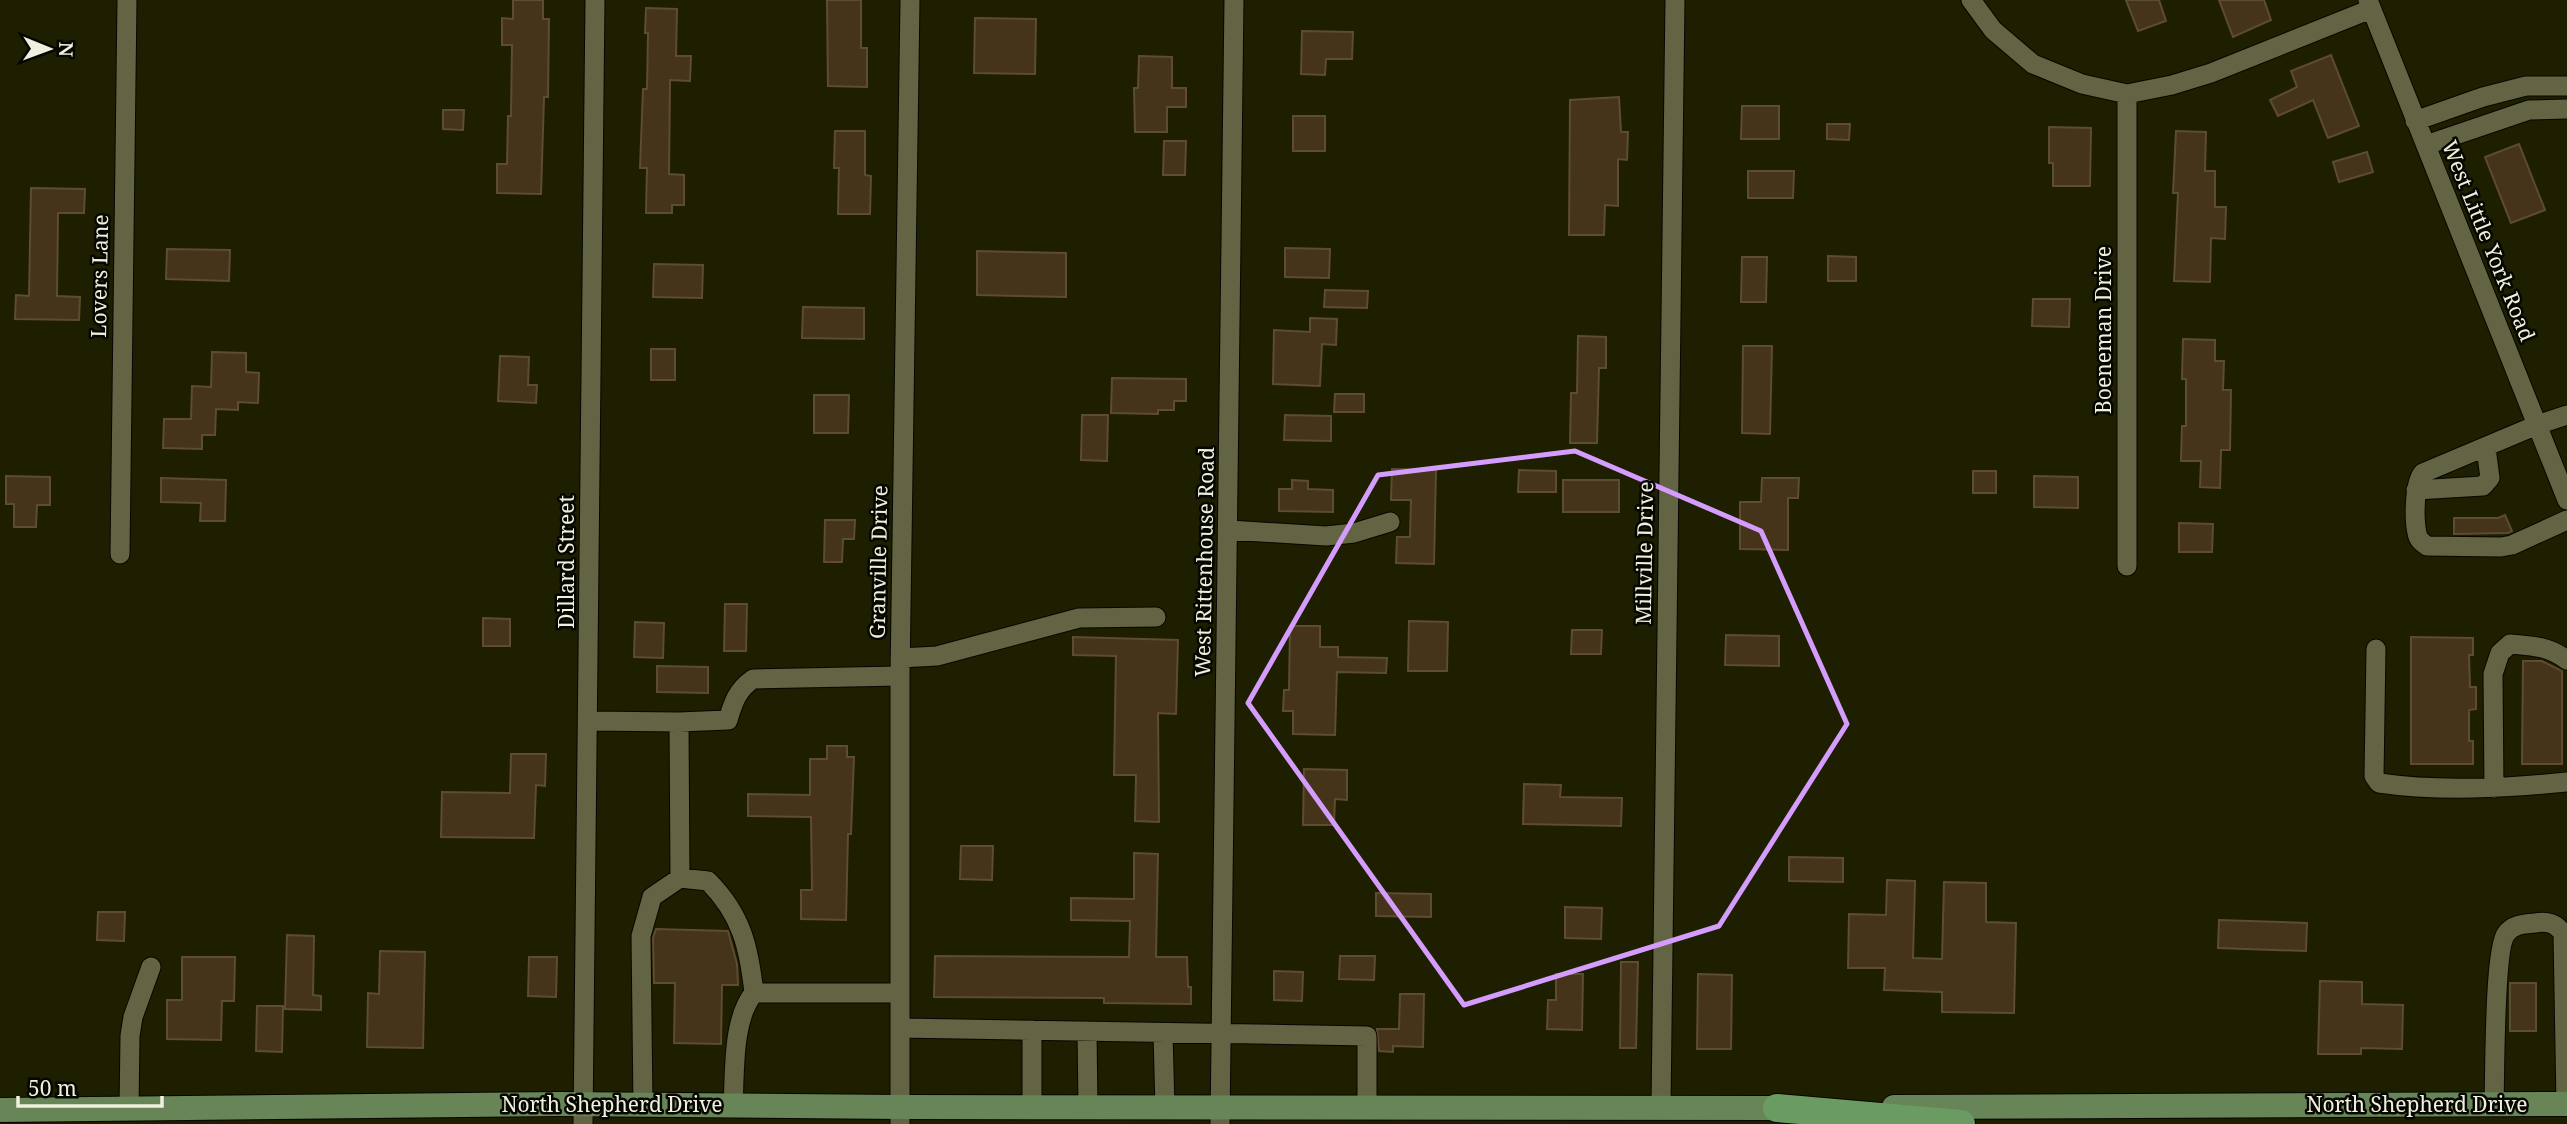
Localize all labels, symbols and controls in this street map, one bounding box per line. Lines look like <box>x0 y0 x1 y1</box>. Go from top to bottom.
north arrow <box>14 14 84 84</box>
text: N <box>53 42 79 57</box>
street label: West Little York Road <box>2436 136 2542 345</box>
street label: Lovers Lane <box>84 214 114 338</box>
street label: Boeneman Drive <box>2089 246 2117 414</box>
street label: West Rittenhouse Road <box>1188 447 1220 677</box>
street label: Millville Drive <box>1629 481 1659 625</box>
street label: Granville Drive <box>863 485 893 639</box>
street label: Dillard Street <box>552 495 580 629</box>
scale bar <box>18 1064 161 1108</box>
text: 50 m <box>28 1074 77 1102</box>
street label: North Shepherd Drive <box>501 1090 723 1118</box>
street label: North Shepherd Drive <box>2306 1090 2528 1118</box>

